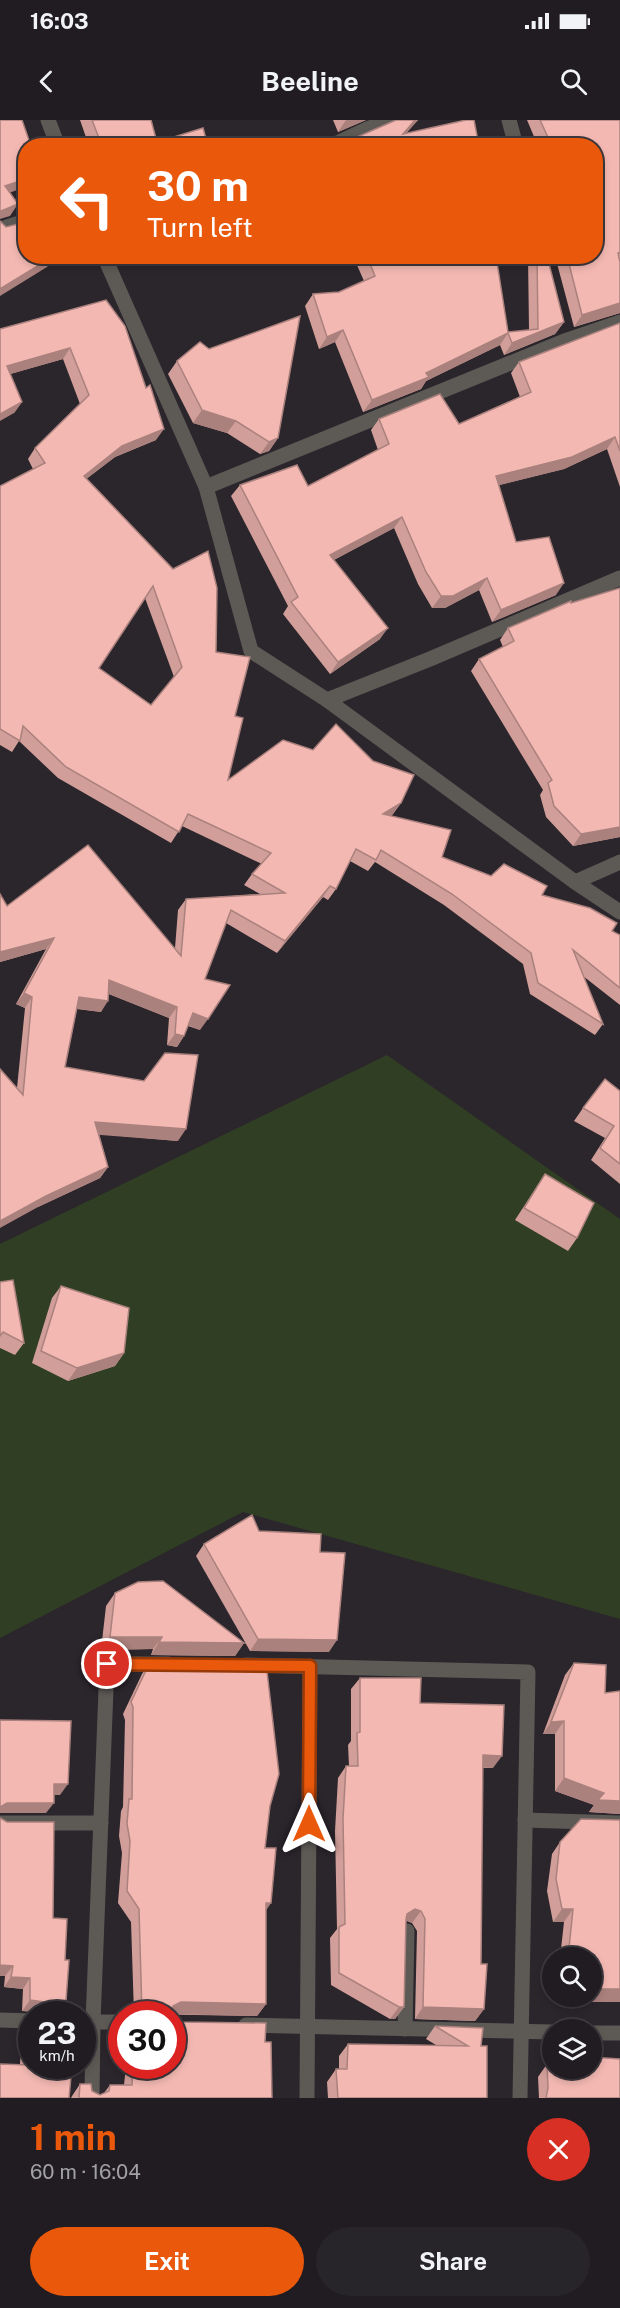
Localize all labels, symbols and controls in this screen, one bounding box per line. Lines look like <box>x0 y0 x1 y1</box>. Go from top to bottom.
text: 16:03 <box>30 8 89 34</box>
icon: back <box>30 65 63 98</box>
text: Beeline <box>261 65 359 97</box>
icon: search <box>557 65 590 98</box>
text: 30 m <box>147 161 249 210</box>
icon: left <box>48 162 126 240</box>
text: Turn left <box>147 211 253 243</box>
pin <box>81 1638 132 1689</box>
icon: arrive <box>90 1647 123 1680</box>
position arrow <box>277 1792 341 1856</box>
map controls <box>542 1947 602 2079</box>
button: search <box>542 1947 602 2007</box>
speed limit sign: 30 <box>108 2001 186 2079</box>
text: 23 <box>37 2015 77 2051</box>
button: layers <box>542 2019 602 2079</box>
text: km/h <box>39 2047 75 2064</box>
text: 1 min <box>30 2116 117 2158</box>
button: close <box>527 2118 590 2181</box>
text: 60 m · 16:04 <box>30 2160 141 2184</box>
button: Exit <box>30 2227 304 2296</box>
button: Share <box>316 2227 590 2296</box>

